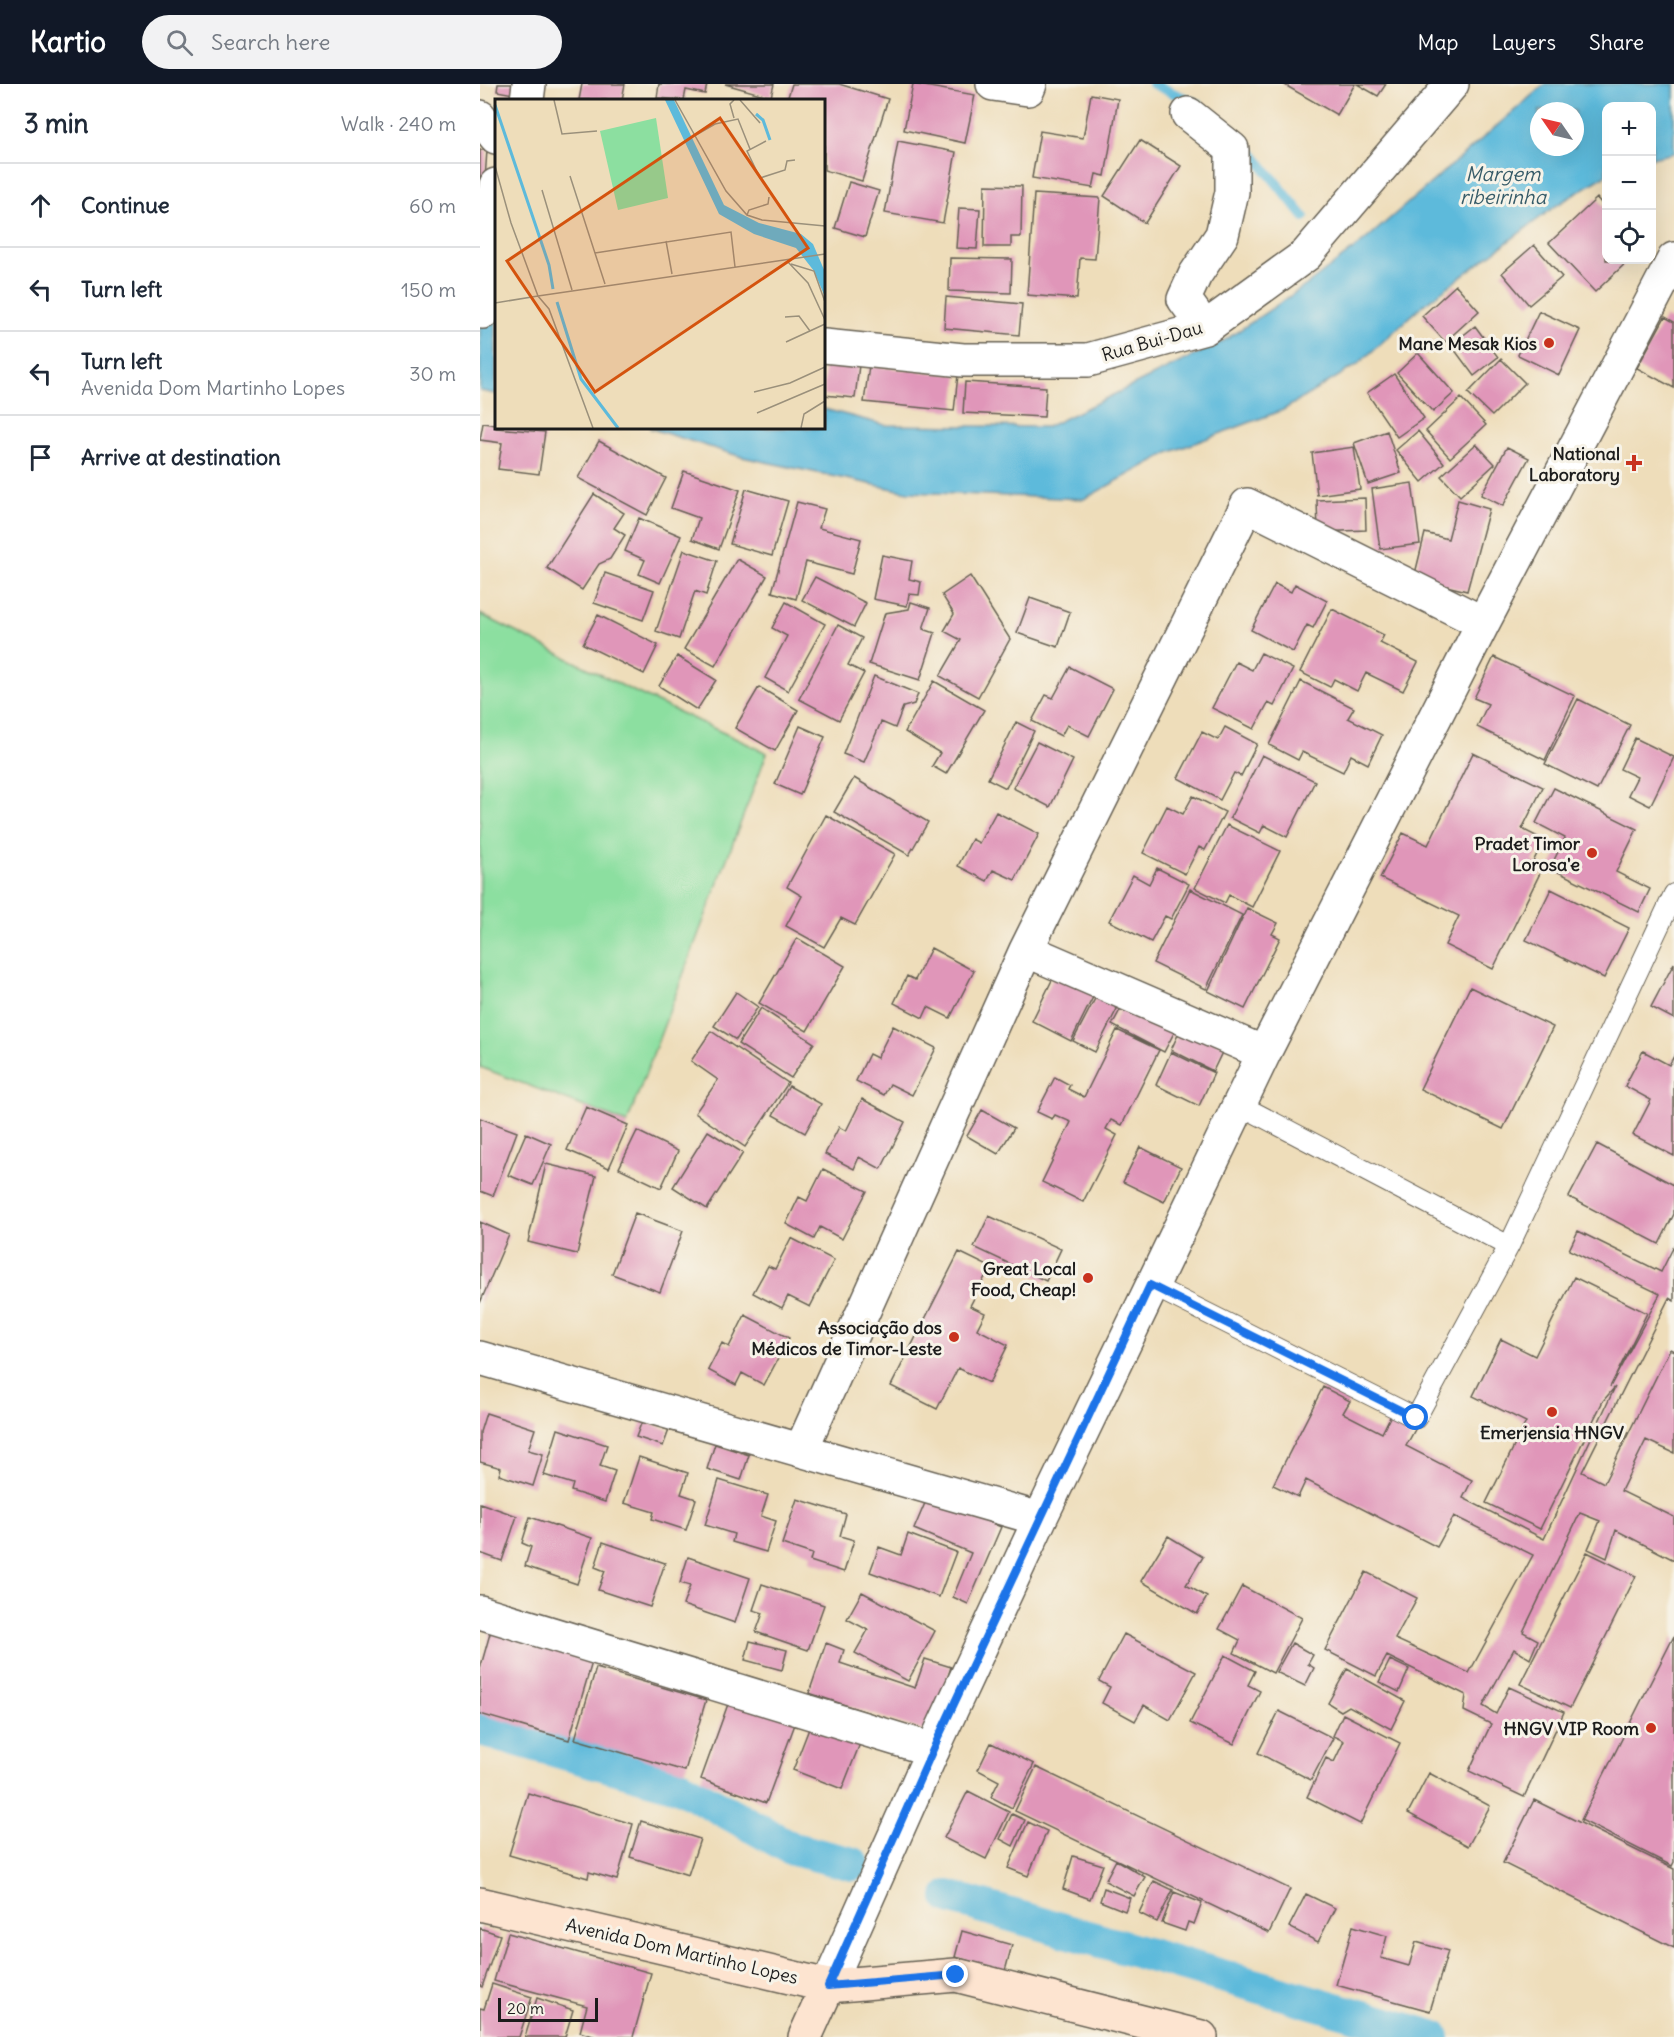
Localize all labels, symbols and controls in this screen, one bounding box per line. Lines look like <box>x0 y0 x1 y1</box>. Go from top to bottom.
search box <box>142 15 562 69</box>
text: Kartio <box>30 24 106 60</box>
icon: search <box>163 26 196 59</box>
text: Search here <box>211 28 330 56</box>
text: Map <box>1418 29 1458 56</box>
text: Layers <box>1491 29 1556 56</box>
text: Share <box>1589 29 1644 56</box>
inset map <box>495 99 825 429</box>
north arrow <box>1530 102 1584 156</box>
map controls <box>1602 102 1656 264</box>
button: + <box>1602 102 1656 156</box>
text: 3 min <box>24 107 89 140</box>
text: Walk · 240 m <box>341 111 456 136</box>
button: − <box>1602 156 1656 210</box>
water label: Margem ribeirinha <box>1460 161 1548 209</box>
icon: ahead <box>24 189 57 222</box>
text: Continue <box>81 191 170 219</box>
text: 60 m <box>409 193 456 218</box>
button: locate <box>1602 210 1656 264</box>
icon: left <box>24 273 57 306</box>
text: Turn left <box>81 275 162 303</box>
text: 150 m <box>401 277 456 302</box>
street label: Rua Bui-Dau <box>1099 316 1205 366</box>
place label: Mane Mesak Kios <box>1398 332 1537 355</box>
marker: Mane Mesak Kios <box>1542 336 1556 350</box>
text: Turn left <box>81 347 162 375</box>
icon: left <box>24 357 57 390</box>
text: 30 m <box>409 361 456 386</box>
text: Avenida Dom Martinho Lopes <box>81 375 345 400</box>
icon: arrive <box>24 441 57 474</box>
place label: National Laboratory <box>1529 442 1620 486</box>
text: Arrive at destination <box>81 443 281 471</box>
marker: National Laboratory <box>1625 454 1643 472</box>
place label: Pradet Timor Lorosa'e <box>1475 832 1581 876</box>
marker: Pradet Timor Lorosa'e <box>1585 846 1599 860</box>
place label: Great Local Food, Cheap! <box>971 1257 1076 1301</box>
marker: Great Local Food, Cheap! <box>1081 1271 1095 1285</box>
place label: Associação dos Médicos de Timor-Leste <box>751 1316 942 1360</box>
marker: Associação dos Médicos de Timor-Leste <box>947 1330 961 1344</box>
route start <box>1402 1404 1428 1430</box>
marker: Emerjensia HNGV <box>1545 1405 1559 1419</box>
place label: Emerjensia HNGV <box>1480 1421 1625 1444</box>
place label: HNGV VIP Room <box>1504 1717 1639 1740</box>
marker: HNGV VIP Room <box>1644 1721 1658 1735</box>
street label: Avenida Dom Martinho Lopes <box>564 1913 800 1989</box>
route end <box>942 1961 968 1987</box>
scale bar <box>498 1995 598 2022</box>
text: 20 m <box>507 1998 544 2018</box>

